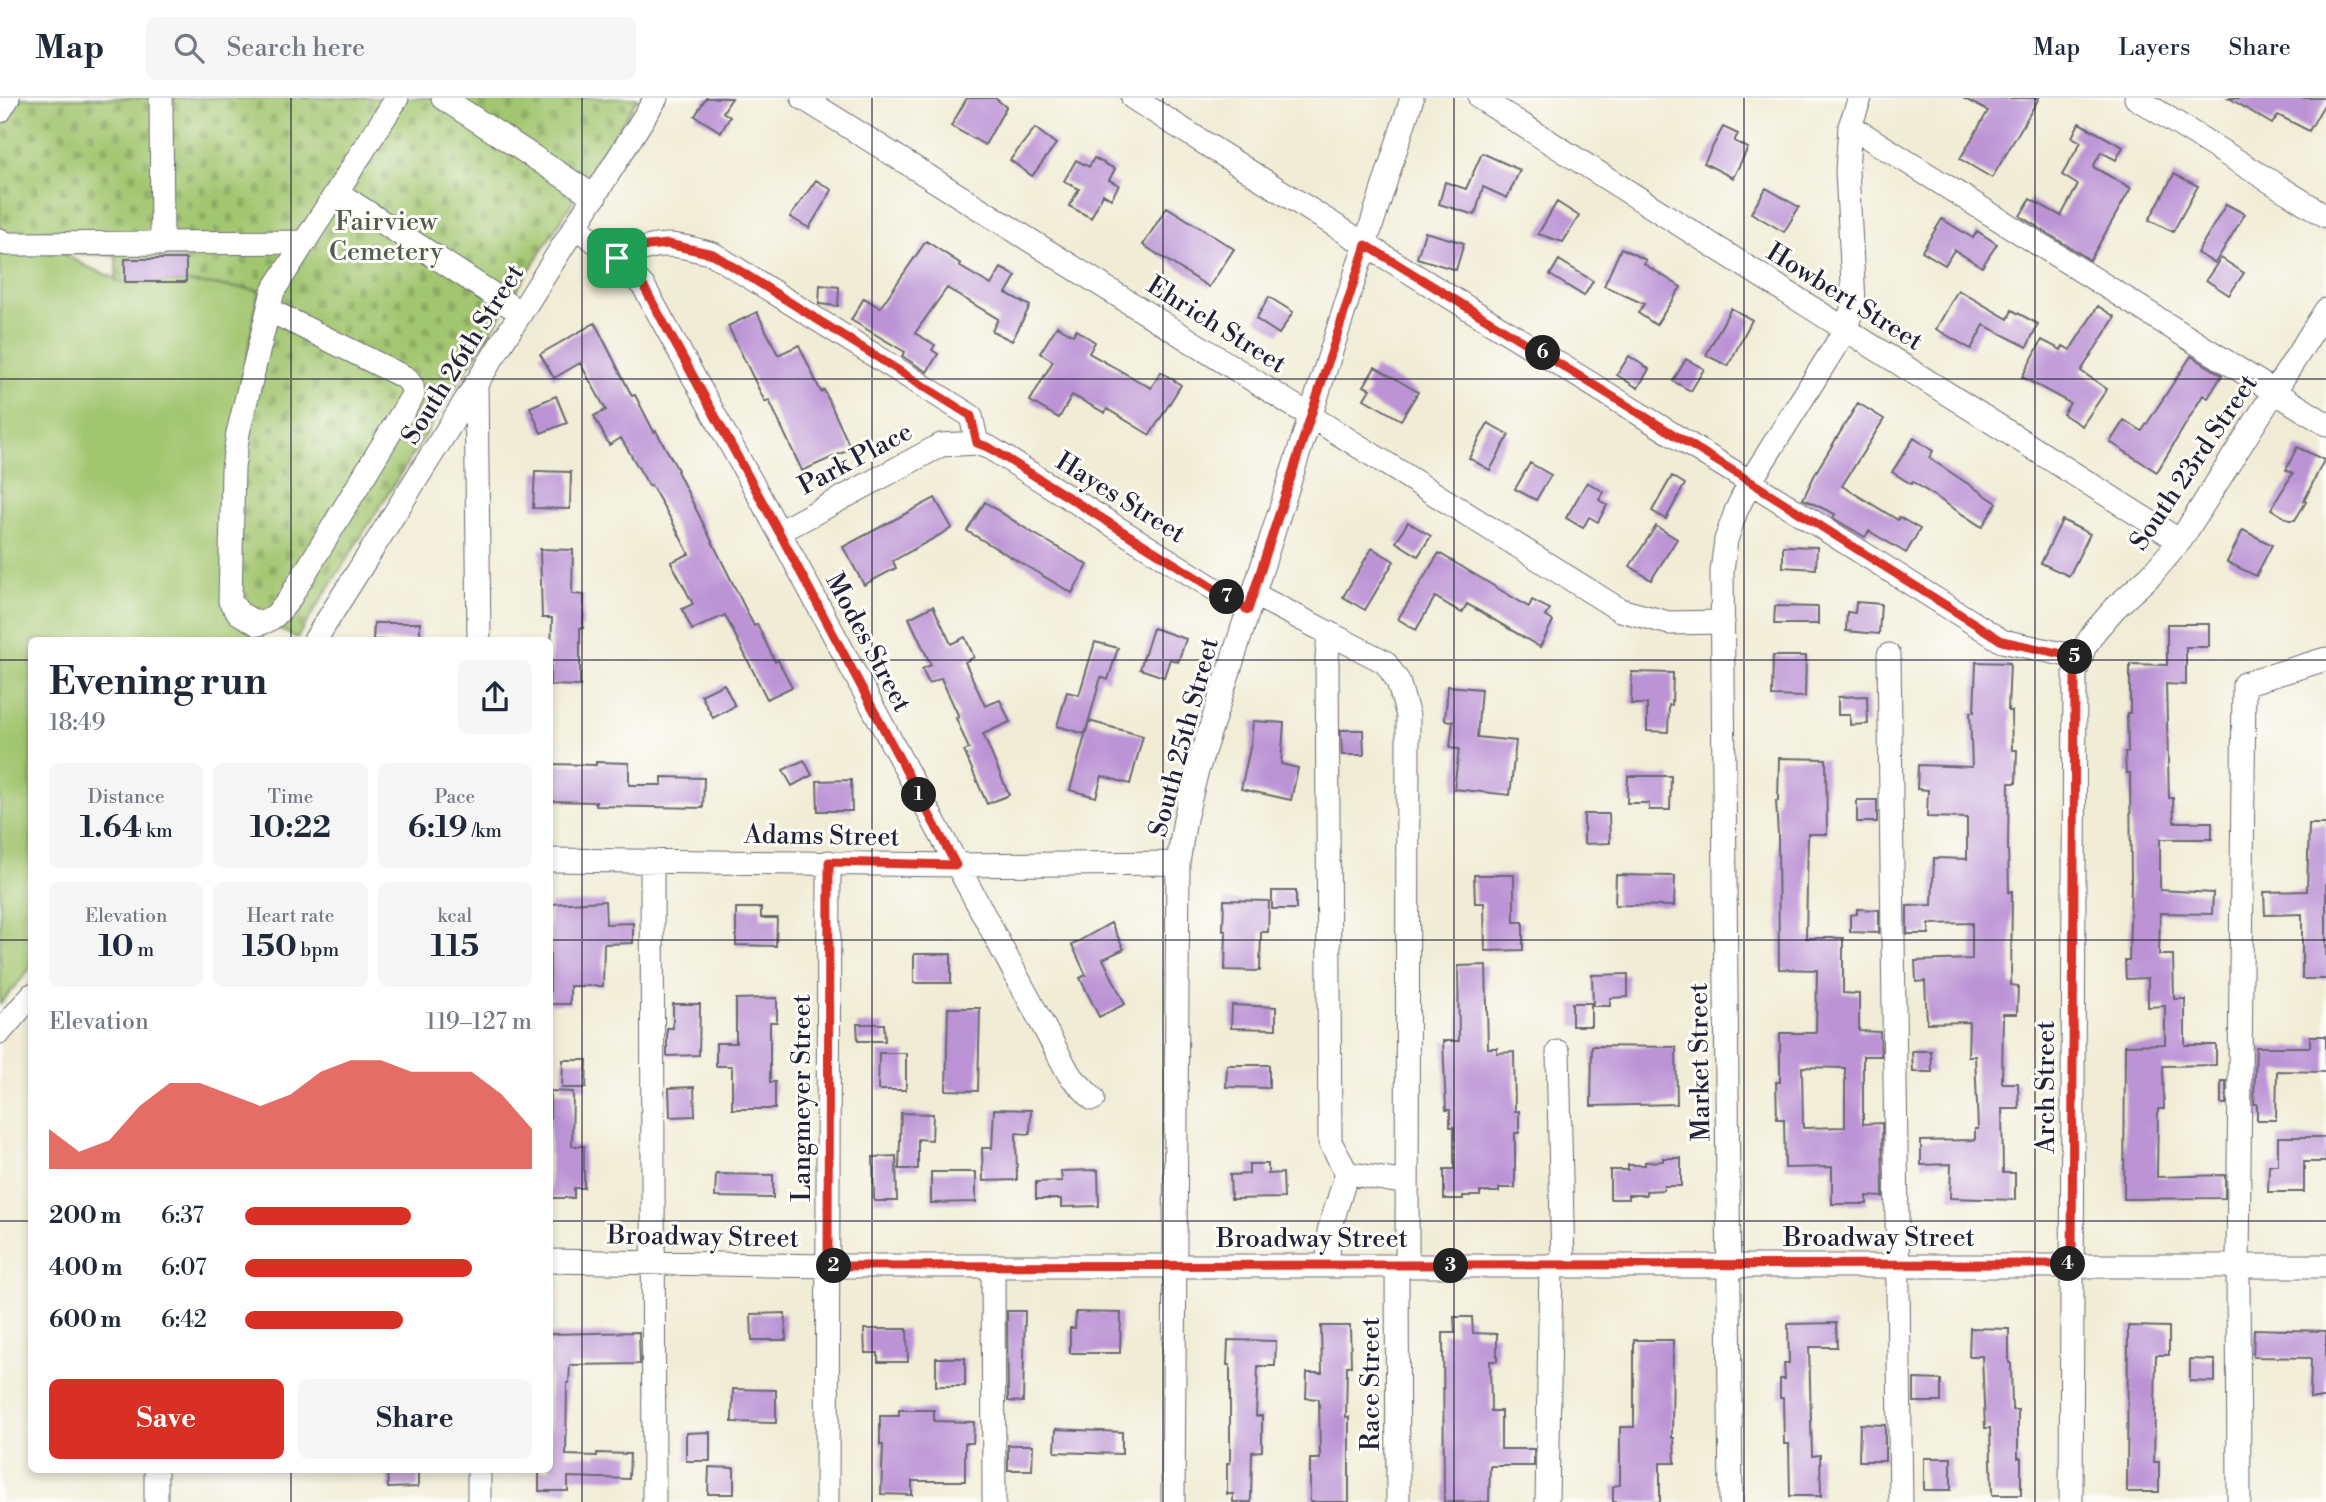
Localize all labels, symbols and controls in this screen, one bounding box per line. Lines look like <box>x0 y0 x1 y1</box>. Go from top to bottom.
search box <box>146 17 636 80</box>
text: Map <box>35 28 104 69</box>
icon: search <box>170 29 208 67</box>
text: Search here <box>226 32 365 64</box>
text: Map <box>2033 33 2080 63</box>
text: Layers <box>2118 33 2190 63</box>
text: Share <box>2228 33 2291 63</box>
park label: Fairview Cemetery <box>329 206 443 268</box>
pin <box>587 228 647 288</box>
street label: Howbert Street <box>1761 236 1928 358</box>
icon: arrive <box>598 239 636 277</box>
street label: South 26th Street <box>395 259 531 450</box>
street label: Ehrich Street <box>1141 269 1292 380</box>
pin: 6 <box>1526 336 1560 370</box>
text: 6 <box>1537 340 1548 364</box>
street label: South 23rd Street <box>2123 368 2265 557</box>
street label: Park Place <box>793 416 918 502</box>
street label: Hayes Street <box>1050 445 1191 550</box>
street label: Modes Street <box>818 567 918 717</box>
pin: 7 <box>1210 580 1244 614</box>
text: 7 <box>1221 584 1232 608</box>
street label: South 25th Street <box>1142 634 1226 840</box>
pin: 5 <box>2058 640 2092 674</box>
text: 5 <box>2069 644 2080 668</box>
text: Evening run <box>49 659 267 706</box>
button: share <box>458 660 532 734</box>
text: 18:49 <box>49 709 105 737</box>
pin: 1 <box>902 778 936 812</box>
text: 1 <box>914 782 923 806</box>
text: Distance <box>88 785 165 809</box>
text: Time <box>268 785 313 809</box>
text: Pace <box>434 785 475 809</box>
text: 1.64 <box>80 809 142 847</box>
text: 10:22 <box>250 809 331 847</box>
text: 6:19 <box>408 809 468 847</box>
text: km <box>142 819 173 843</box>
text: /km <box>468 819 502 843</box>
street label: Adams Street <box>743 819 900 853</box>
text: Elevation <box>85 904 167 928</box>
text: Heart rate <box>247 904 334 928</box>
text: kcal <box>438 904 472 928</box>
text: 10 <box>98 928 134 966</box>
text: 150 <box>242 928 297 966</box>
text: 115 <box>431 928 479 966</box>
text: m <box>134 938 154 962</box>
text: bpm <box>297 938 339 962</box>
street label: Market Street <box>1683 982 1717 1142</box>
street label: Langmeyer Street <box>786 994 818 1202</box>
text: Elevation <box>49 1008 149 1036</box>
text: 119–127 m <box>426 1008 532 1036</box>
street label: Arch Street <box>2030 1020 2062 1155</box>
text: 200 m <box>49 1202 121 1230</box>
text: 6:37 <box>161 1202 204 1230</box>
street label: Broadway Street <box>606 1219 799 1255</box>
street label: Broadway Street <box>1782 1222 1975 1254</box>
street label: Broadway Street <box>1215 1223 1408 1255</box>
pin: 4 <box>2050 1246 2086 1282</box>
pin: 2 <box>816 1248 852 1284</box>
pin: 3 <box>1434 1248 1468 1284</box>
text: 4 <box>2061 1251 2074 1275</box>
text: 2 <box>828 1253 839 1277</box>
text: 3 <box>1445 1253 1456 1277</box>
text: 400 m <box>49 1254 122 1282</box>
text: 6:07 <box>161 1254 207 1282</box>
text: 600 m <box>49 1306 122 1334</box>
text: 6:42 <box>161 1306 207 1334</box>
street label: Race Street <box>1355 1317 1387 1451</box>
button: Save <box>49 1379 284 1459</box>
button: Share <box>298 1379 532 1459</box>

